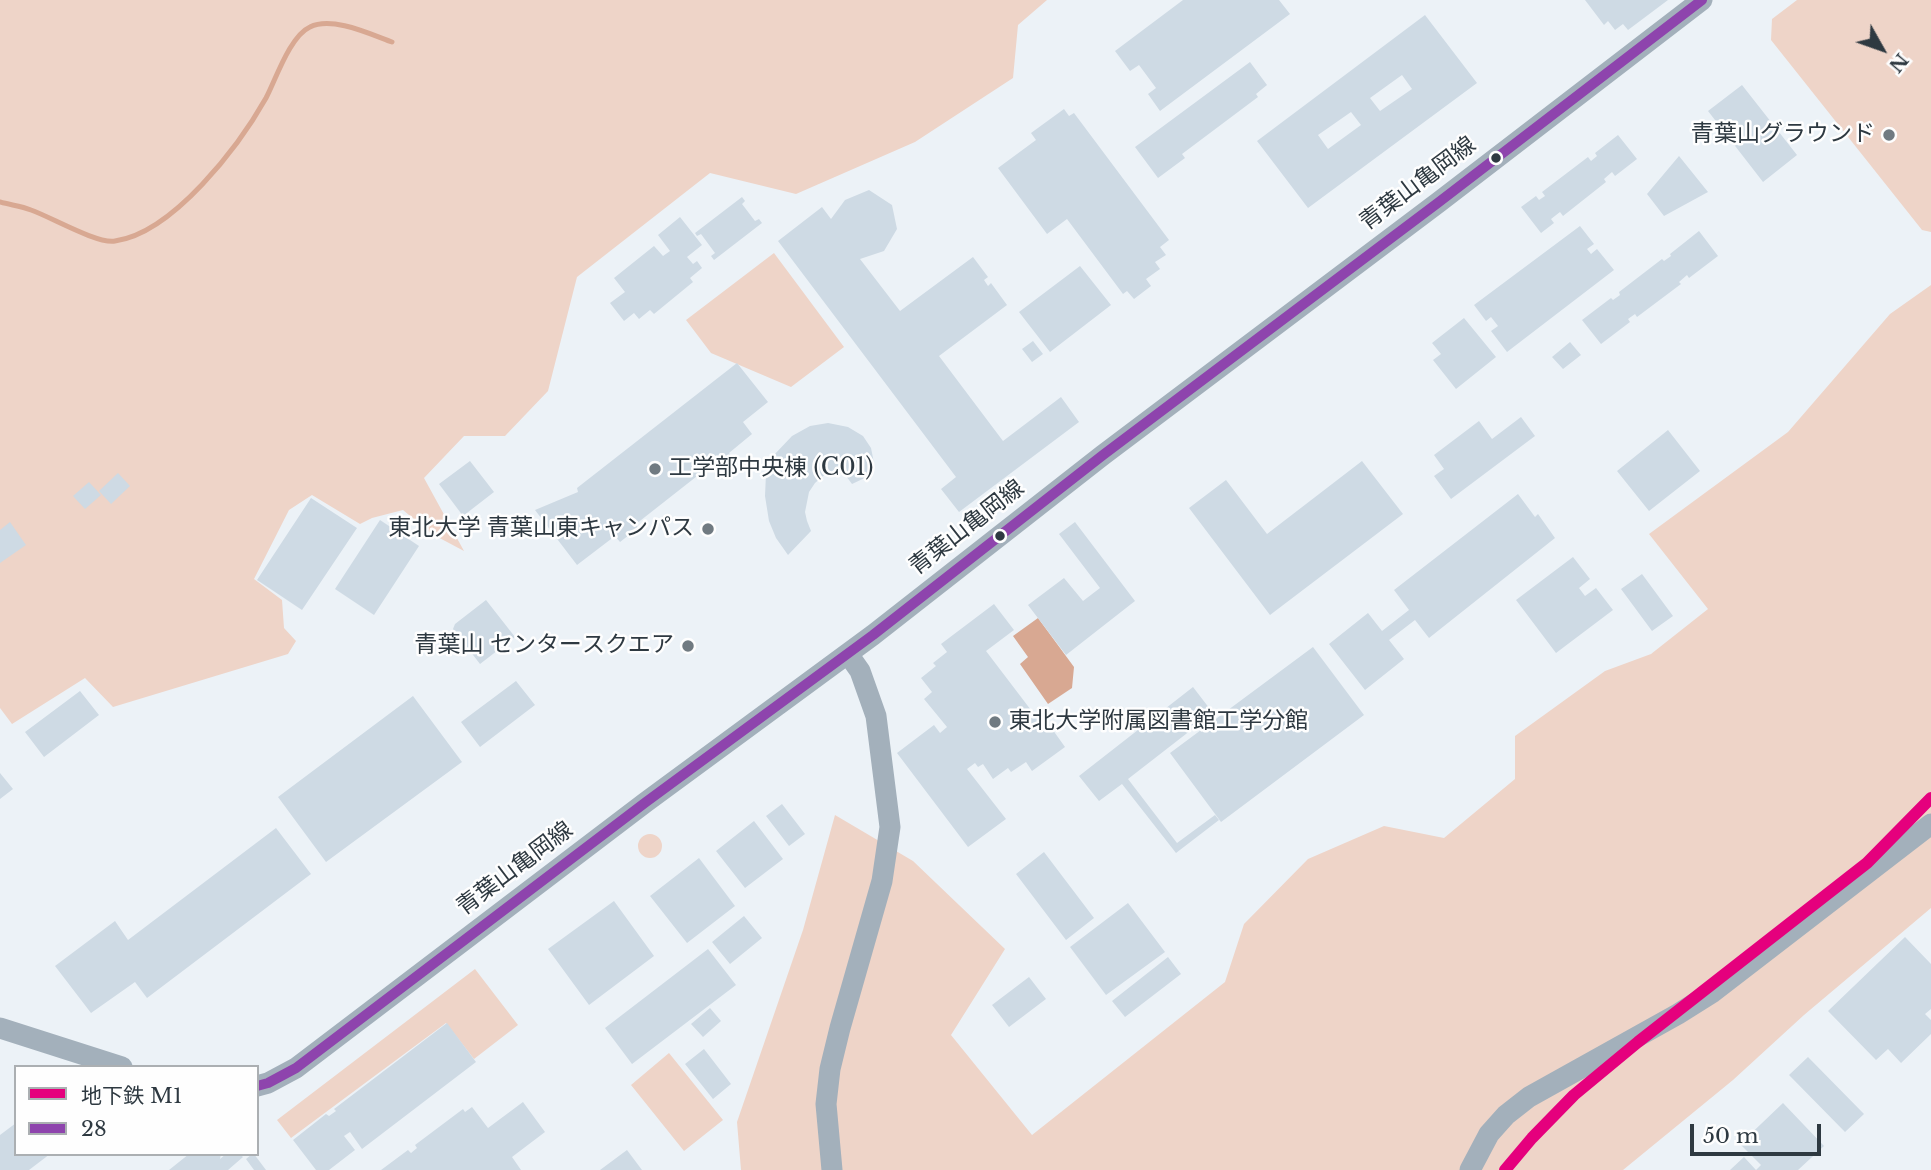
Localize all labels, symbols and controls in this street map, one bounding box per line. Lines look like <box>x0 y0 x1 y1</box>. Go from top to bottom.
north arrow <box>1847 14 1917 84</box>
text: N <box>1884 49 1913 77</box>
place label: 青葉山グラウンド <box>1691 121 1875 149</box>
marker: 青葉山グラウンド <box>1881 127 1897 143</box>
street label: 青葉山亀岡線 <box>1355 131 1481 237</box>
unlabelled marker <box>1489 151 1503 165</box>
place label: 工学部中央棟 (C01) <box>669 455 873 483</box>
marker: 工学部中央棟 (C01) <box>647 461 663 477</box>
street label: 青葉山亀岡線 <box>904 475 1030 581</box>
place label: 東北大学 青葉山東キャンパス <box>388 515 694 543</box>
marker: 東北大学 青葉山東キャンパス <box>700 521 716 537</box>
unlabelled marker <box>993 529 1007 543</box>
place label: 青葉山 センタースクエア <box>414 632 674 660</box>
marker: 青葉山 センタースクエア <box>680 638 696 654</box>
place label: 東北大学附属図書館工学分館 <box>1009 708 1308 736</box>
marker: 東北大学附属図書館工学分館 <box>987 714 1003 730</box>
street label: 青葉山亀岡線 <box>452 816 578 922</box>
legend <box>14 1065 259 1156</box>
text: 地下鉄 M1 <box>81 1083 182 1109</box>
scale bar <box>1693 1110 1824 1154</box>
text: 28 <box>81 1116 107 1142</box>
text: 50 m <box>1703 1123 1758 1149</box>

